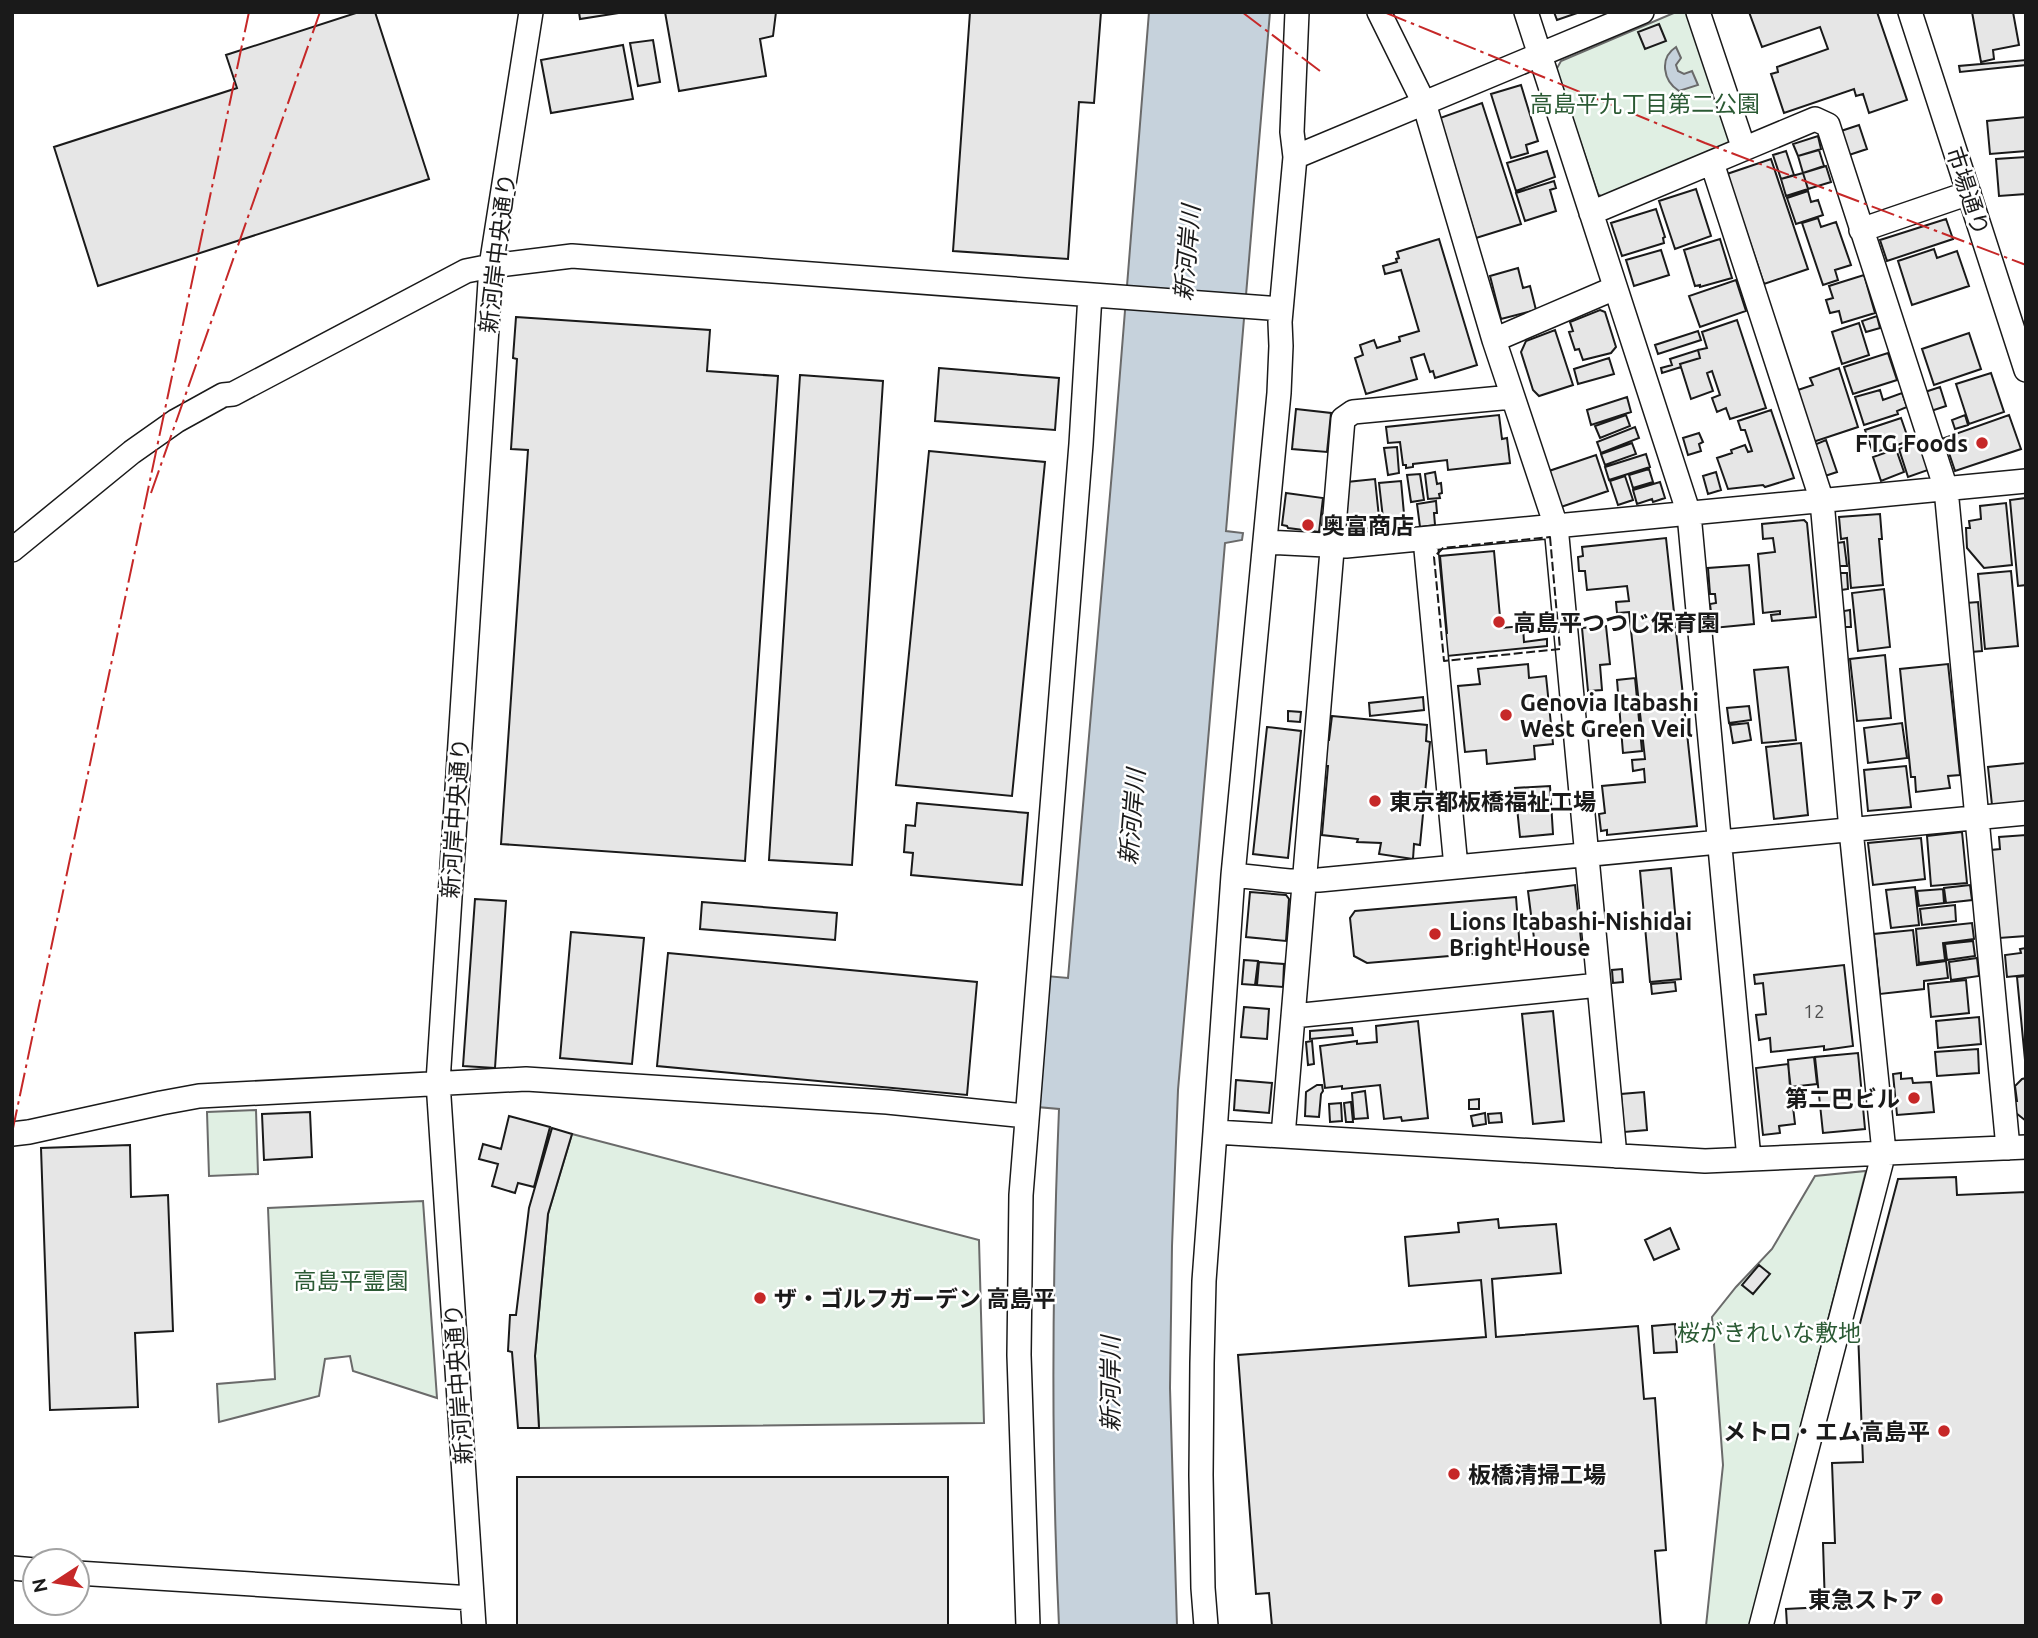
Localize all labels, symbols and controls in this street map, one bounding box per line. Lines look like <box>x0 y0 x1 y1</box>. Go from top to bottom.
park label: 高島平九丁目第二公園 <box>1530 91 1760 116</box>
street label: 市場通り <box>1942 143 1994 239</box>
street label: 新河岸中央通り <box>475 172 519 334</box>
water label: 新河岸川 <box>1169 201 1205 302</box>
place label: FTG Foods <box>1855 431 1968 456</box>
marker: FTG Foods <box>1974 435 1990 451</box>
place label: 奥富商店 <box>1322 513 1414 538</box>
marker: 奥富商店 <box>1300 517 1316 533</box>
place label: 高島平つつじ保育園 <box>1513 610 1720 635</box>
marker: 高島平つつじ保育園 <box>1491 614 1507 630</box>
place label: Genovia Itabashi West Green Veil <box>1520 690 1699 741</box>
marker: Genovia Itabashi West Green Veil <box>1498 707 1514 723</box>
street label: 新河岸中央通り <box>437 737 473 899</box>
water label: 新河岸川 <box>1114 765 1150 866</box>
place label: 東京都板橋福祉工場 <box>1389 789 1596 814</box>
marker: 東京都板橋福祉工場 <box>1367 793 1383 809</box>
place label: Lions Itabashi-Nishidai Bright House <box>1449 909 1692 960</box>
marker: Lions Itabashi-Nishidai Bright House <box>1427 926 1443 942</box>
house number: 12 <box>1803 1000 1825 1022</box>
place label: 第二巴ビル <box>1785 1086 1900 1111</box>
marker: 第二巴ビル <box>1906 1090 1922 1106</box>
park label: 高島平霊園 <box>294 1268 409 1293</box>
place label: ザ・ゴルフガーデン 高島平 <box>774 1286 1055 1311</box>
marker: ザ・ゴルフガーデン 高島平 <box>752 1290 768 1306</box>
street label: 新河岸中央通り <box>440 1303 476 1465</box>
park label: 桜がきれいな敷地 <box>1677 1320 1861 1345</box>
water label: 新河岸川 <box>1097 1333 1124 1432</box>
place label: メトロ・エム高島平 <box>1723 1419 1930 1444</box>
marker: メトロ・エム高島平 <box>1936 1423 1952 1439</box>
place label: 板橋清掃工場 <box>1468 1462 1606 1487</box>
marker: 板橋清掃工場 <box>1446 1466 1462 1482</box>
north arrow <box>21 1547 91 1617</box>
text: N <box>27 1576 52 1595</box>
place label: 東急ストア <box>1808 1587 1923 1612</box>
marker: 東急ストア <box>1929 1591 1945 1607</box>

